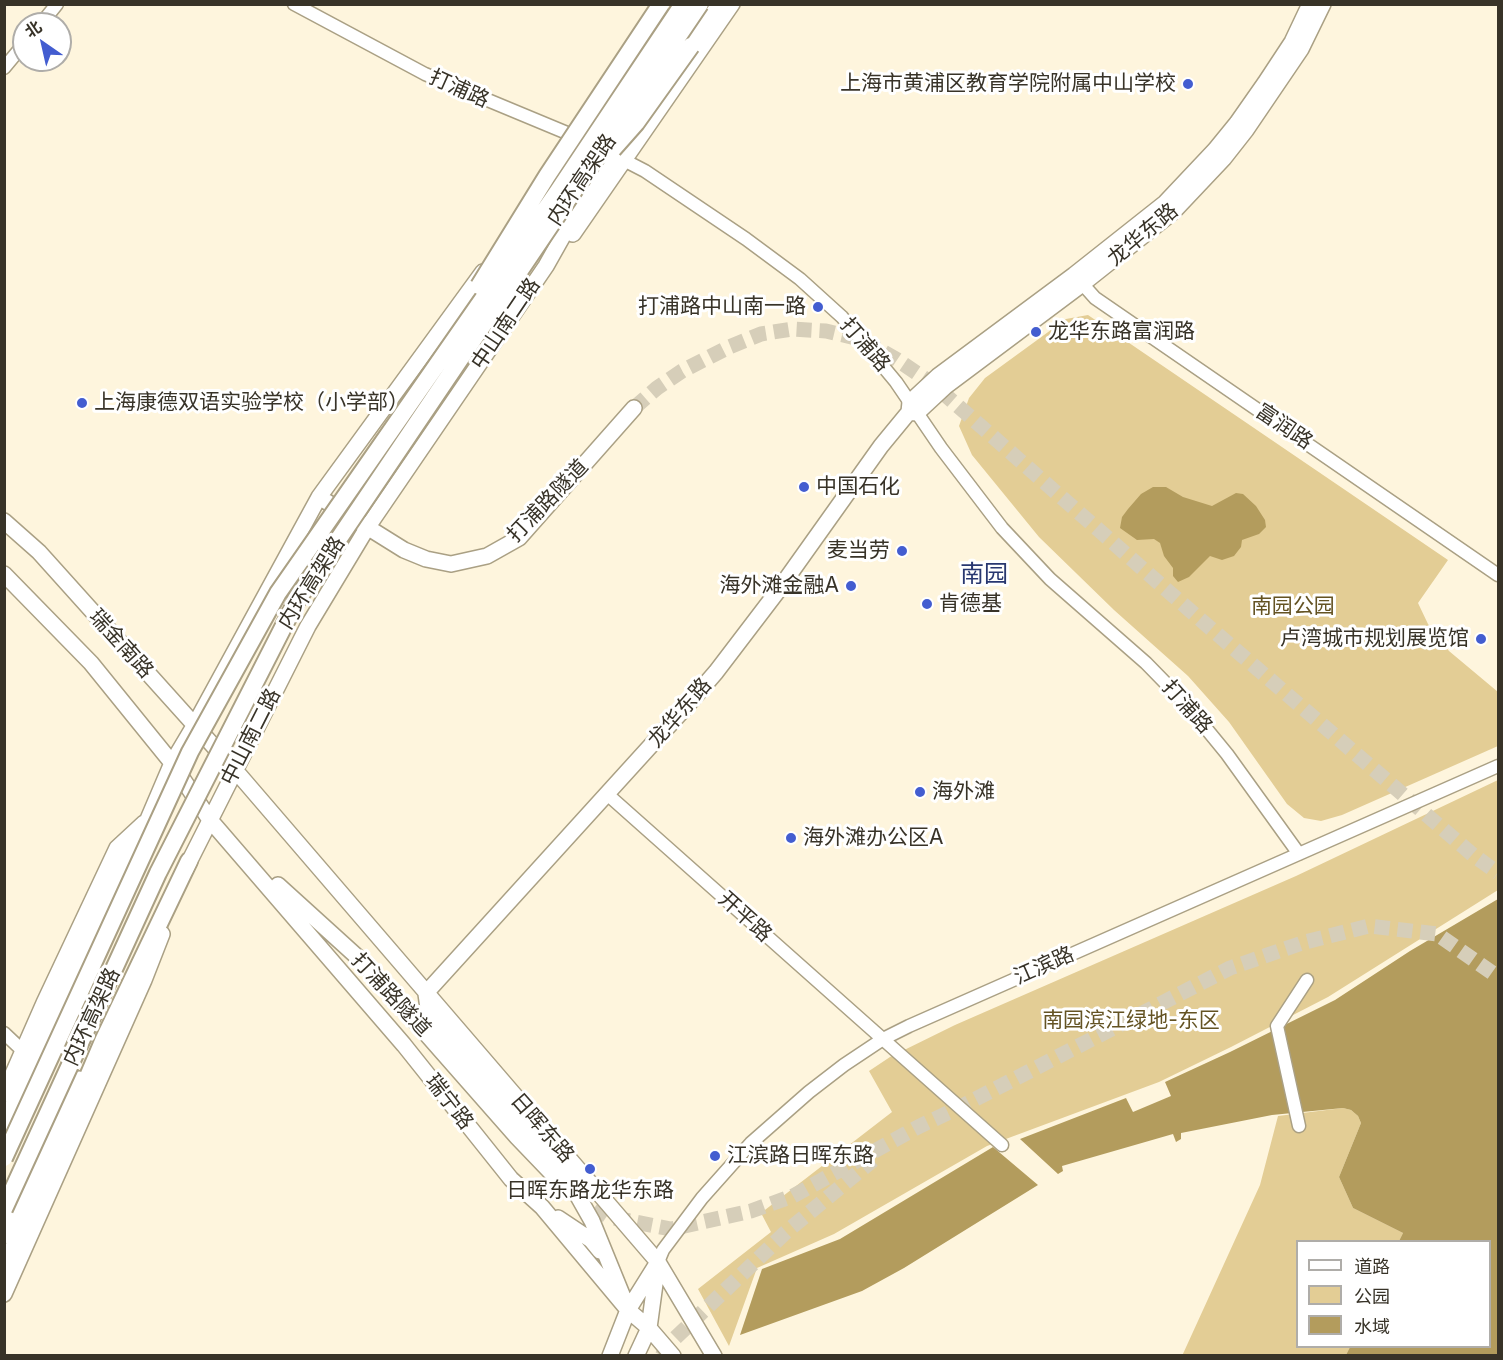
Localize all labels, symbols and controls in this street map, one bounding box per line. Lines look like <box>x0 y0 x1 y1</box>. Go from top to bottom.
north arrow <box>12 12 72 72</box>
text: 北 <box>21 16 45 42</box>
street label: 打浦路 <box>425 65 493 113</box>
place label: 上海市黄浦区教育学院附属中山学校 <box>840 71 1176 97</box>
marker: 上海市黄浦区教育学院附属中山学校 <box>1181 77 1195 91</box>
street label: 内环高架路 <box>542 129 622 231</box>
street label: 龙华东路 <box>1103 198 1183 272</box>
street label: 中山南二路 <box>466 273 546 375</box>
place label: 打浦路中山南一路 <box>638 294 806 320</box>
marker: 打浦路中山南一路 <box>811 300 825 314</box>
street label: 打浦路 <box>835 313 895 377</box>
place label: 龙华东路富润路 <box>1048 319 1195 345</box>
marker: 龙华东路富润路 <box>1029 325 1043 339</box>
place label: 上海康德双语实验学校（小学部） <box>94 390 409 416</box>
marker: 上海康德双语实验学校（小学部） <box>75 396 89 410</box>
street label: 富润路 <box>1251 399 1317 455</box>
street label: 打浦路隧道 <box>502 454 594 548</box>
place label: 中国石化 <box>816 474 900 500</box>
marker: 中国石化 <box>797 480 811 494</box>
street label: 内环高架路 <box>273 532 351 634</box>
place label: 麦当劳 <box>827 538 890 564</box>
marker: 麦当劳 <box>895 544 909 558</box>
district label: 南园 <box>960 561 1008 589</box>
place label: 海外滩金融A <box>720 573 839 599</box>
marker: 海外滩金融A <box>844 579 858 593</box>
place label: 肯德基 <box>939 591 1002 617</box>
park label: 南园公园 <box>1251 594 1335 620</box>
marker: 肯德基 <box>920 597 934 611</box>
street label: 瑞金南路 <box>84 604 158 684</box>
place label: 卢湾城市规划展览馆 <box>1280 626 1469 652</box>
marker: 卢湾城市规划展览馆 <box>1474 632 1488 646</box>
street label: 龙华东路 <box>643 673 717 753</box>
street label: 打浦路 <box>1157 675 1217 739</box>
street label: 中山南二路 <box>216 685 286 789</box>
place label: 海外滩 <box>932 779 995 805</box>
marker: 海外滩 <box>913 785 927 799</box>
place label: 海外滩办公区A <box>803 825 943 851</box>
marker: 海外滩办公区A <box>784 831 798 845</box>
street label: 开平路 <box>713 887 777 947</box>
street label: 江滨路 <box>1010 942 1078 990</box>
street label: 打浦路隧道 <box>346 948 436 1042</box>
street label: 内环高架路 <box>58 964 126 1070</box>
park label: 南园滨江绿地-东区 <box>1042 1008 1220 1034</box>
street label: 瑞宁路 <box>420 1069 478 1135</box>
street label: 日晖东路 <box>505 1088 579 1168</box>
place label: 江滨路日晖东路 <box>727 1143 874 1169</box>
marker: 江滨路日晖东路 <box>708 1149 722 1163</box>
marker: 日晖东路龙华东路 <box>583 1162 597 1176</box>
place label: 日晖东路龙华东路 <box>506 1178 674 1204</box>
legend <box>1296 1240 1491 1348</box>
text: 道路 <box>1354 1256 1390 1277</box>
text: 公园 <box>1354 1286 1390 1307</box>
text: 水域 <box>1354 1316 1390 1337</box>

